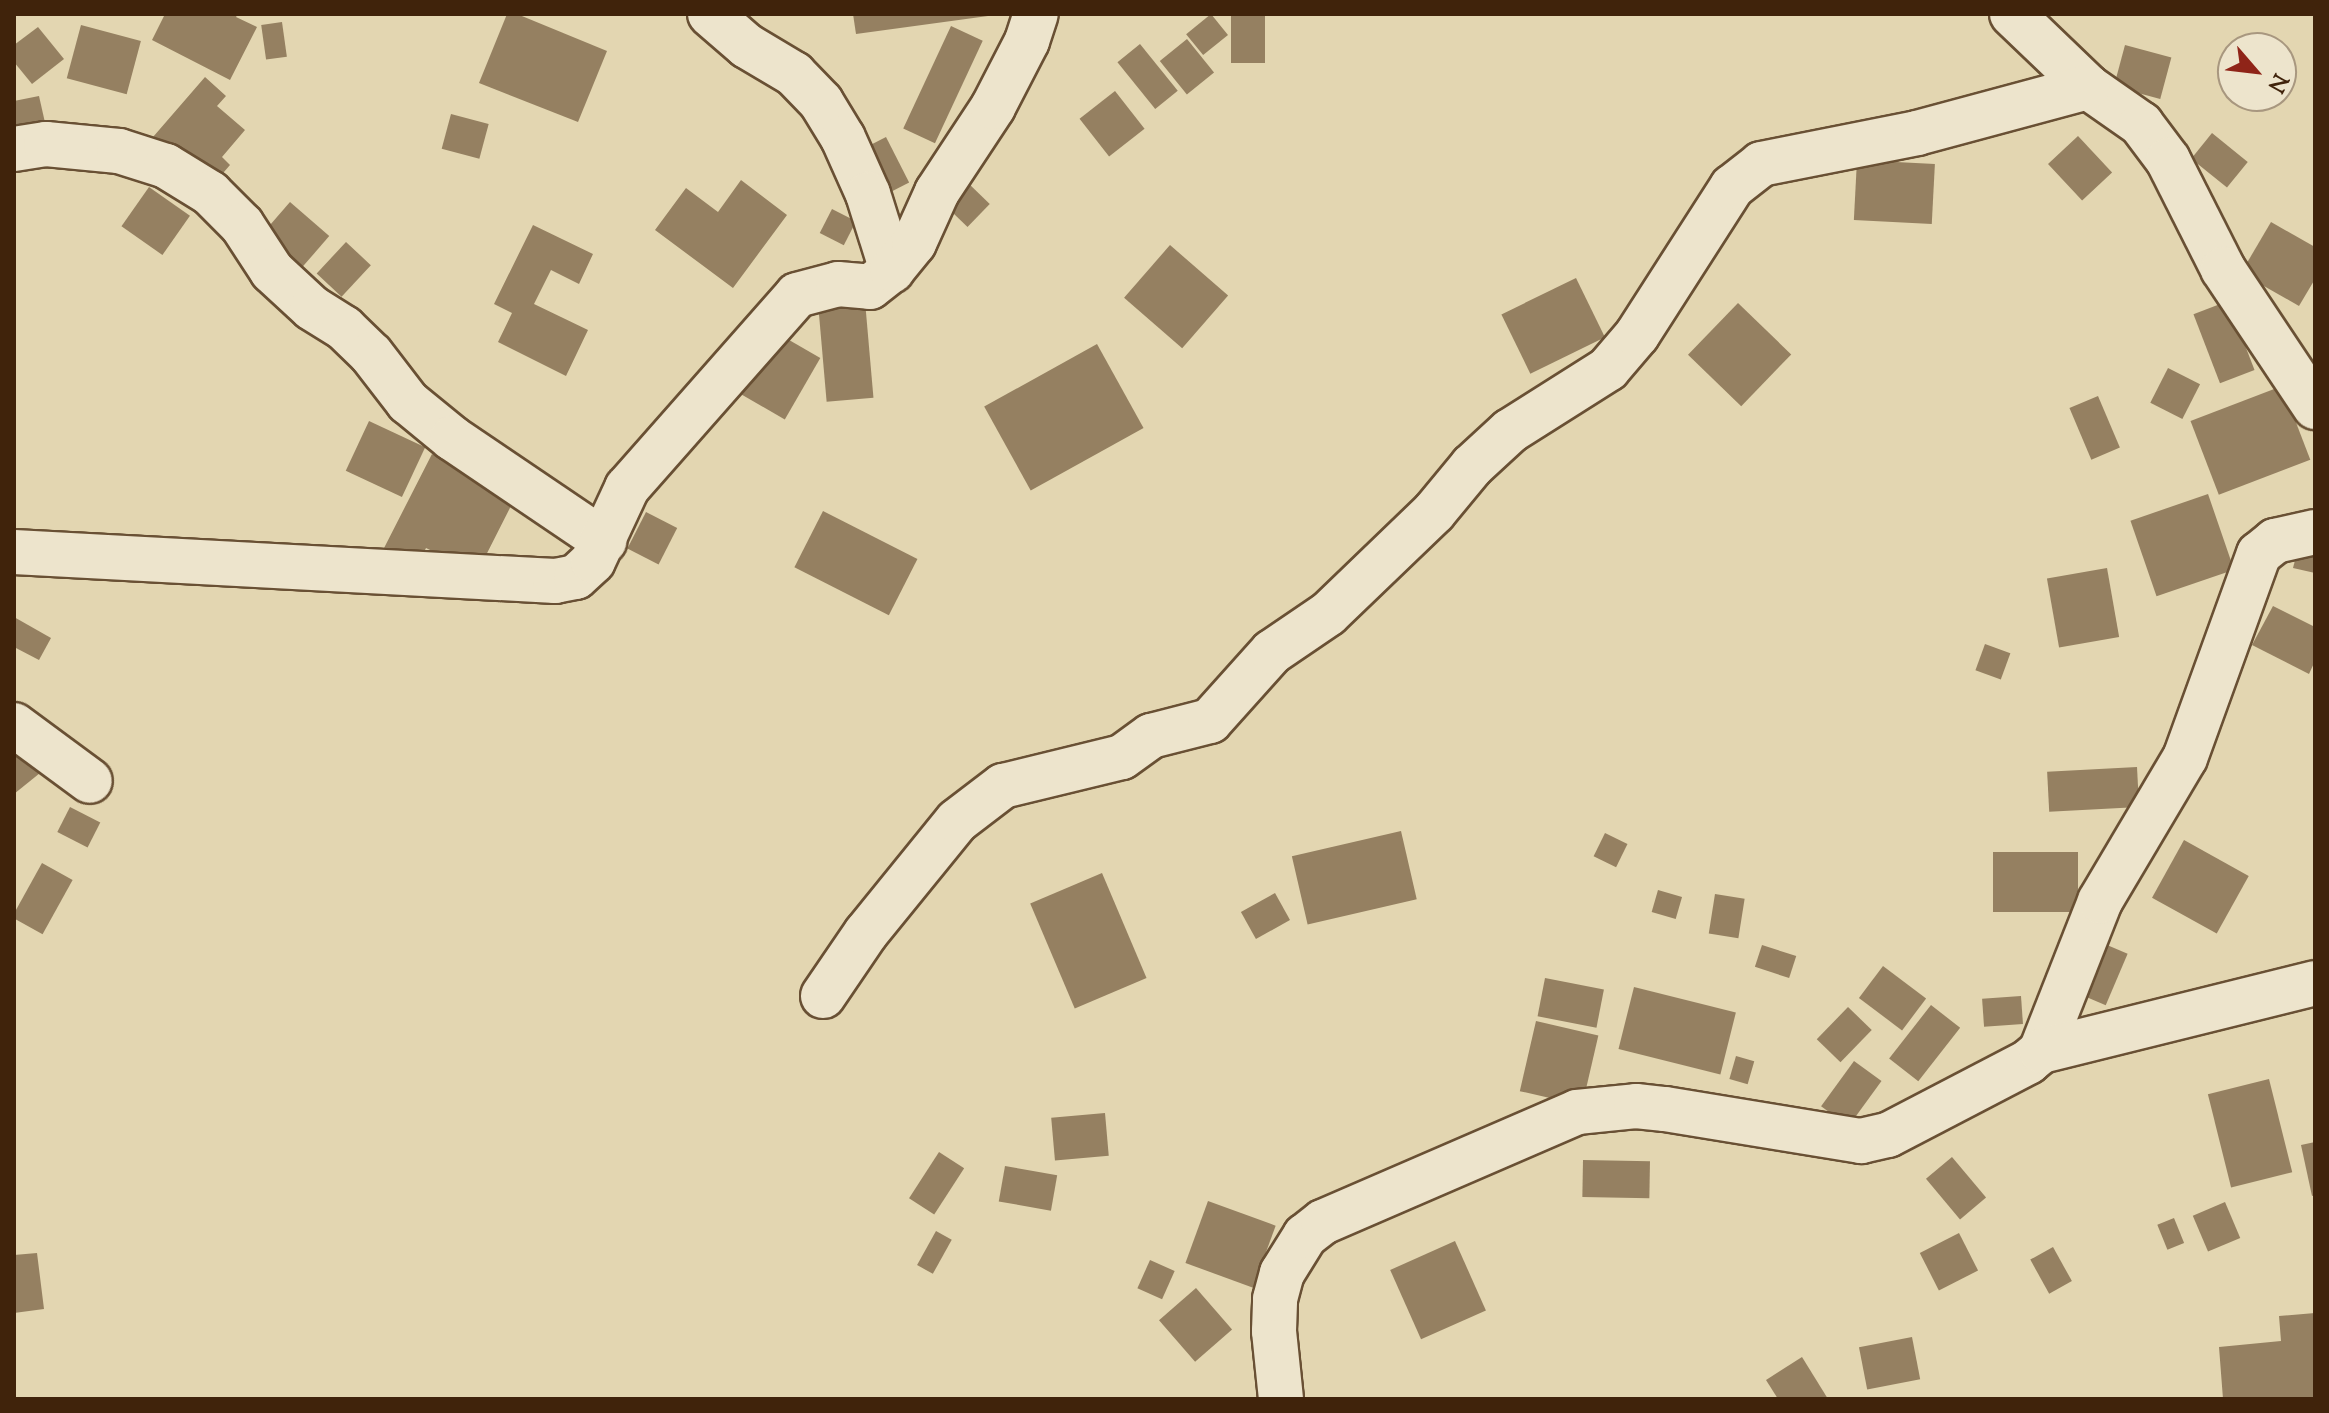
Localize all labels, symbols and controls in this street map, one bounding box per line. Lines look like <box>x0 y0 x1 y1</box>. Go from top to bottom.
north arrow <box>2217 32 2297 112</box>
text: N <box>2258 67 2295 98</box>

